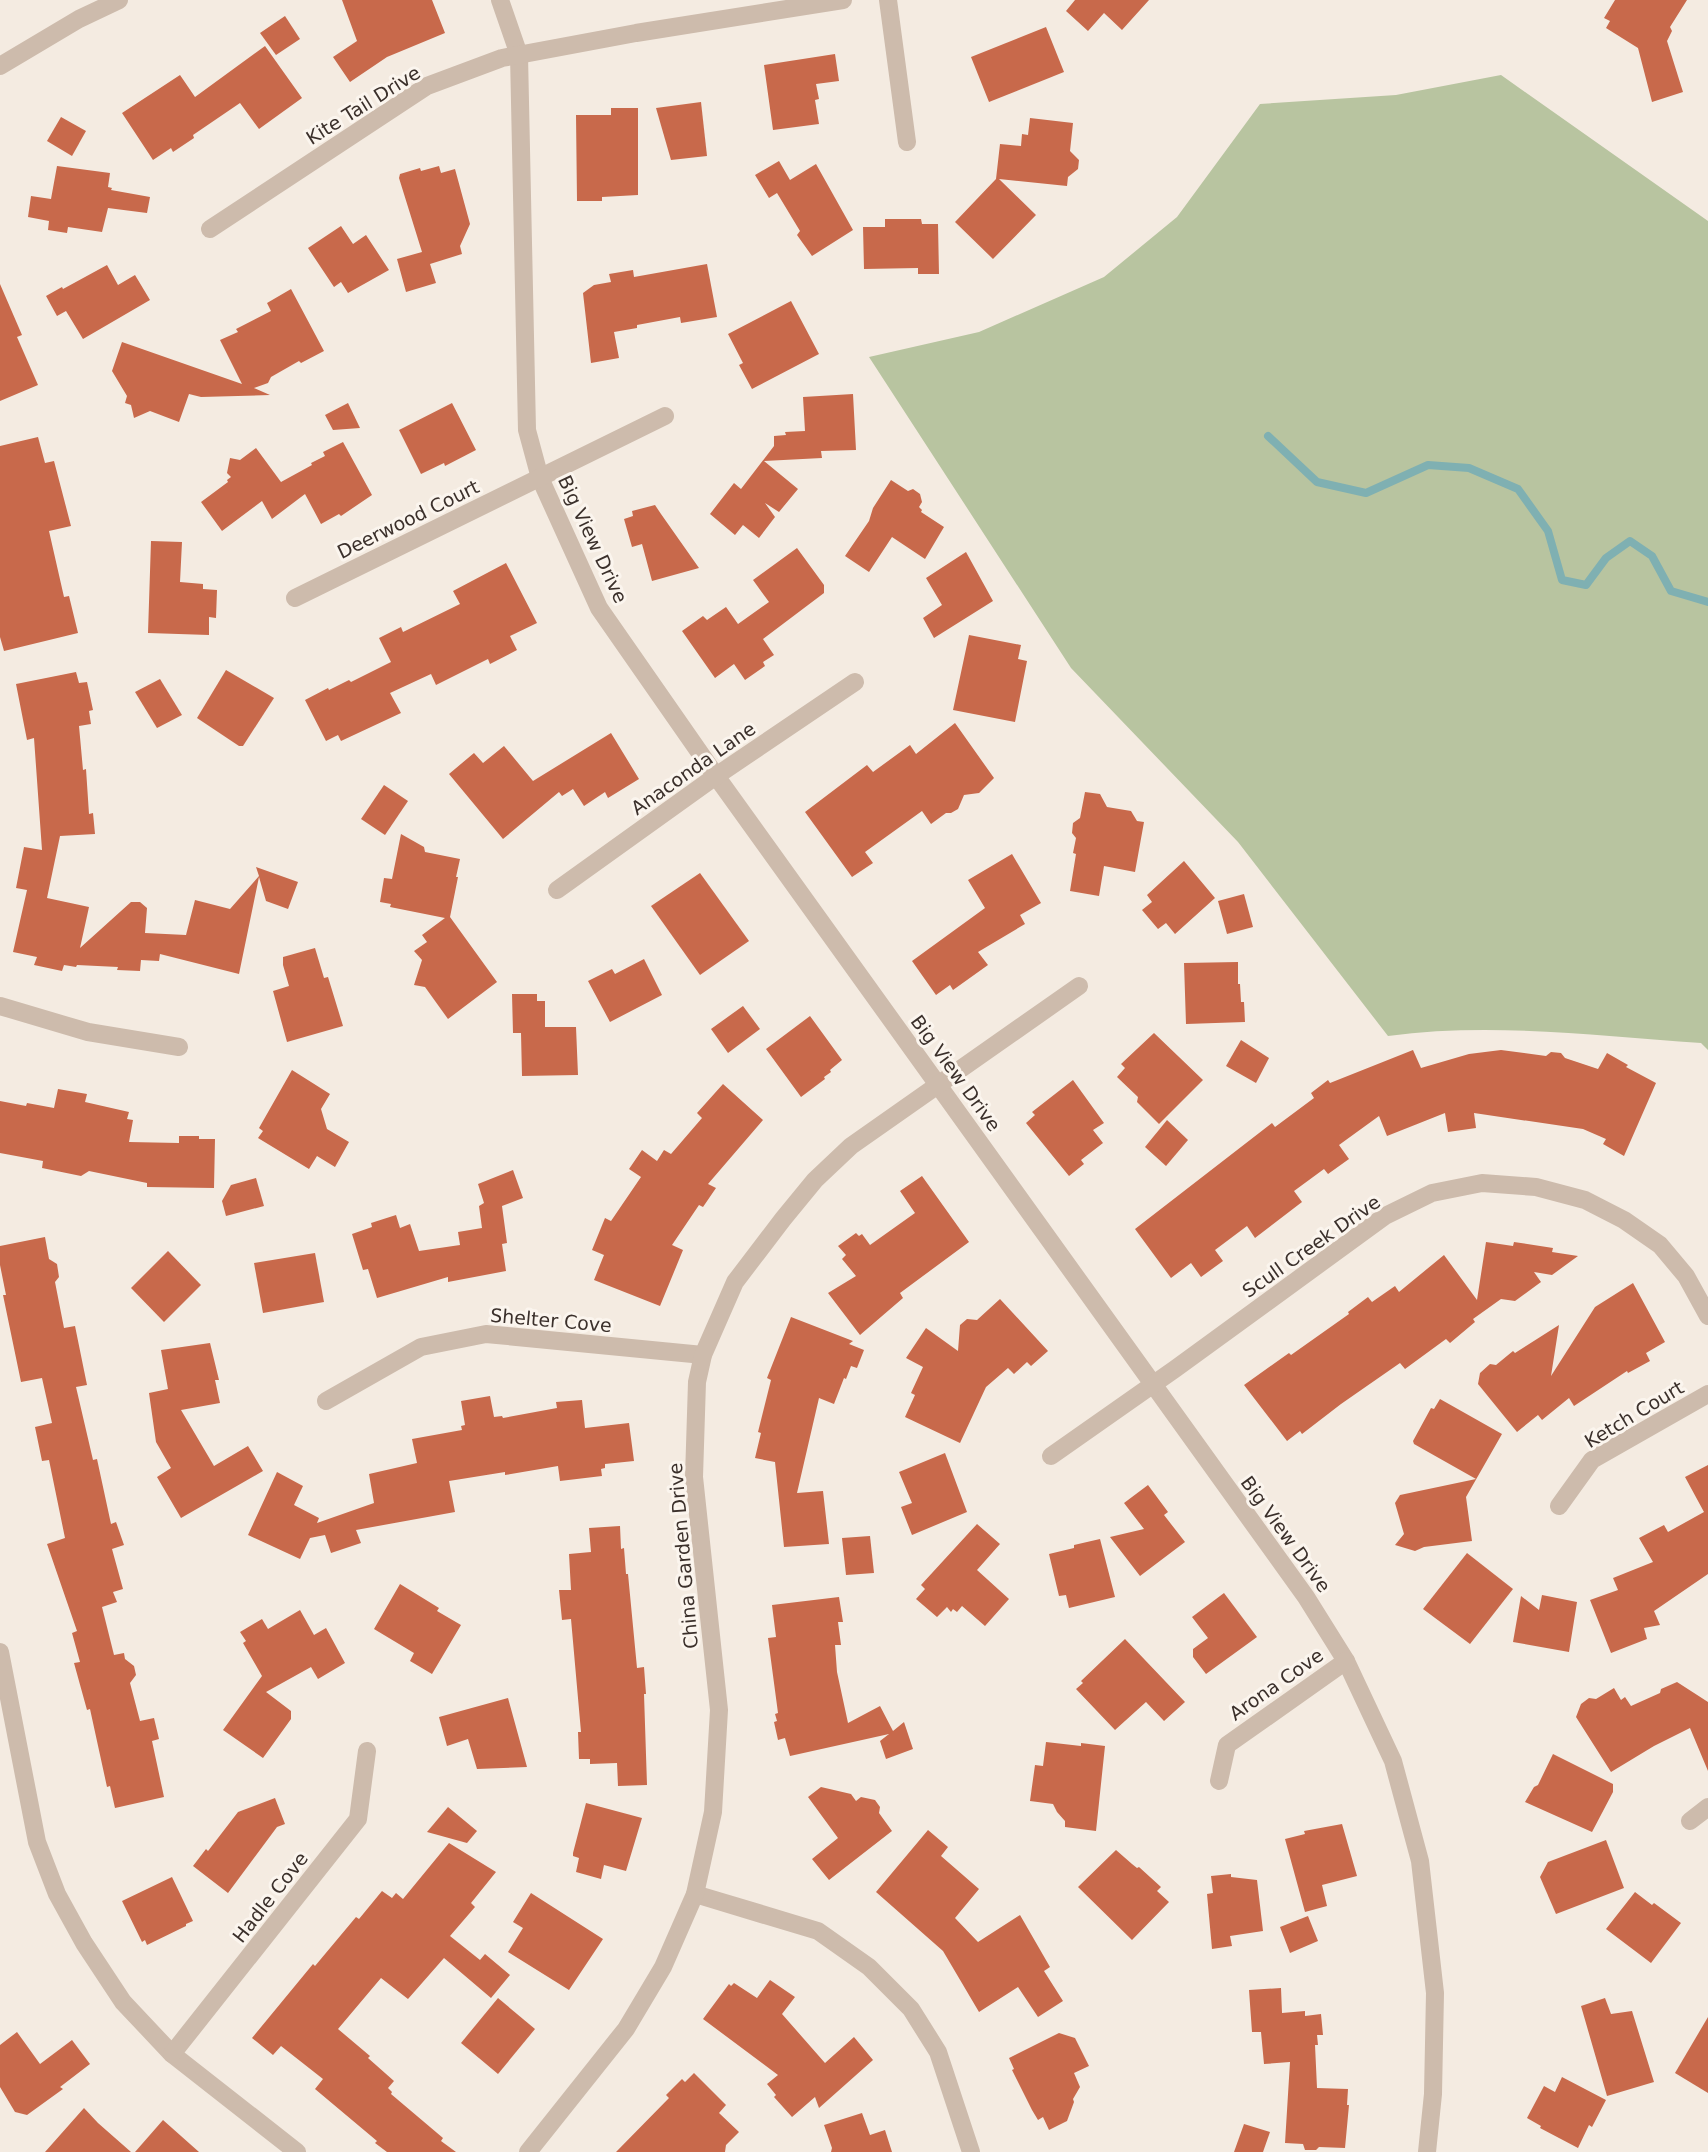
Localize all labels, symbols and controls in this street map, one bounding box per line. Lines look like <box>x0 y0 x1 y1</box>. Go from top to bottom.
street label: Kite Tail Drive <box>302 61 424 149</box>
street label: Big View Drive <box>554 472 632 606</box>
street label: Deerwood Court <box>334 475 482 563</box>
street label: Anaconda Lane <box>627 717 759 819</box>
street label: Big View Drive <box>906 1011 1006 1135</box>
street label: Scull Creek Drive <box>1238 1190 1384 1302</box>
street label: Shelter Cove <box>489 1304 613 1336</box>
street label: Ketch Court <box>1581 1376 1687 1452</box>
street label: China Garden Drive <box>664 1462 702 1650</box>
street label: Big View Drive <box>1236 1472 1336 1596</box>
street label: Arona Cove <box>1225 1644 1327 1724</box>
street label: Hadle Cove <box>228 1847 312 1947</box>

